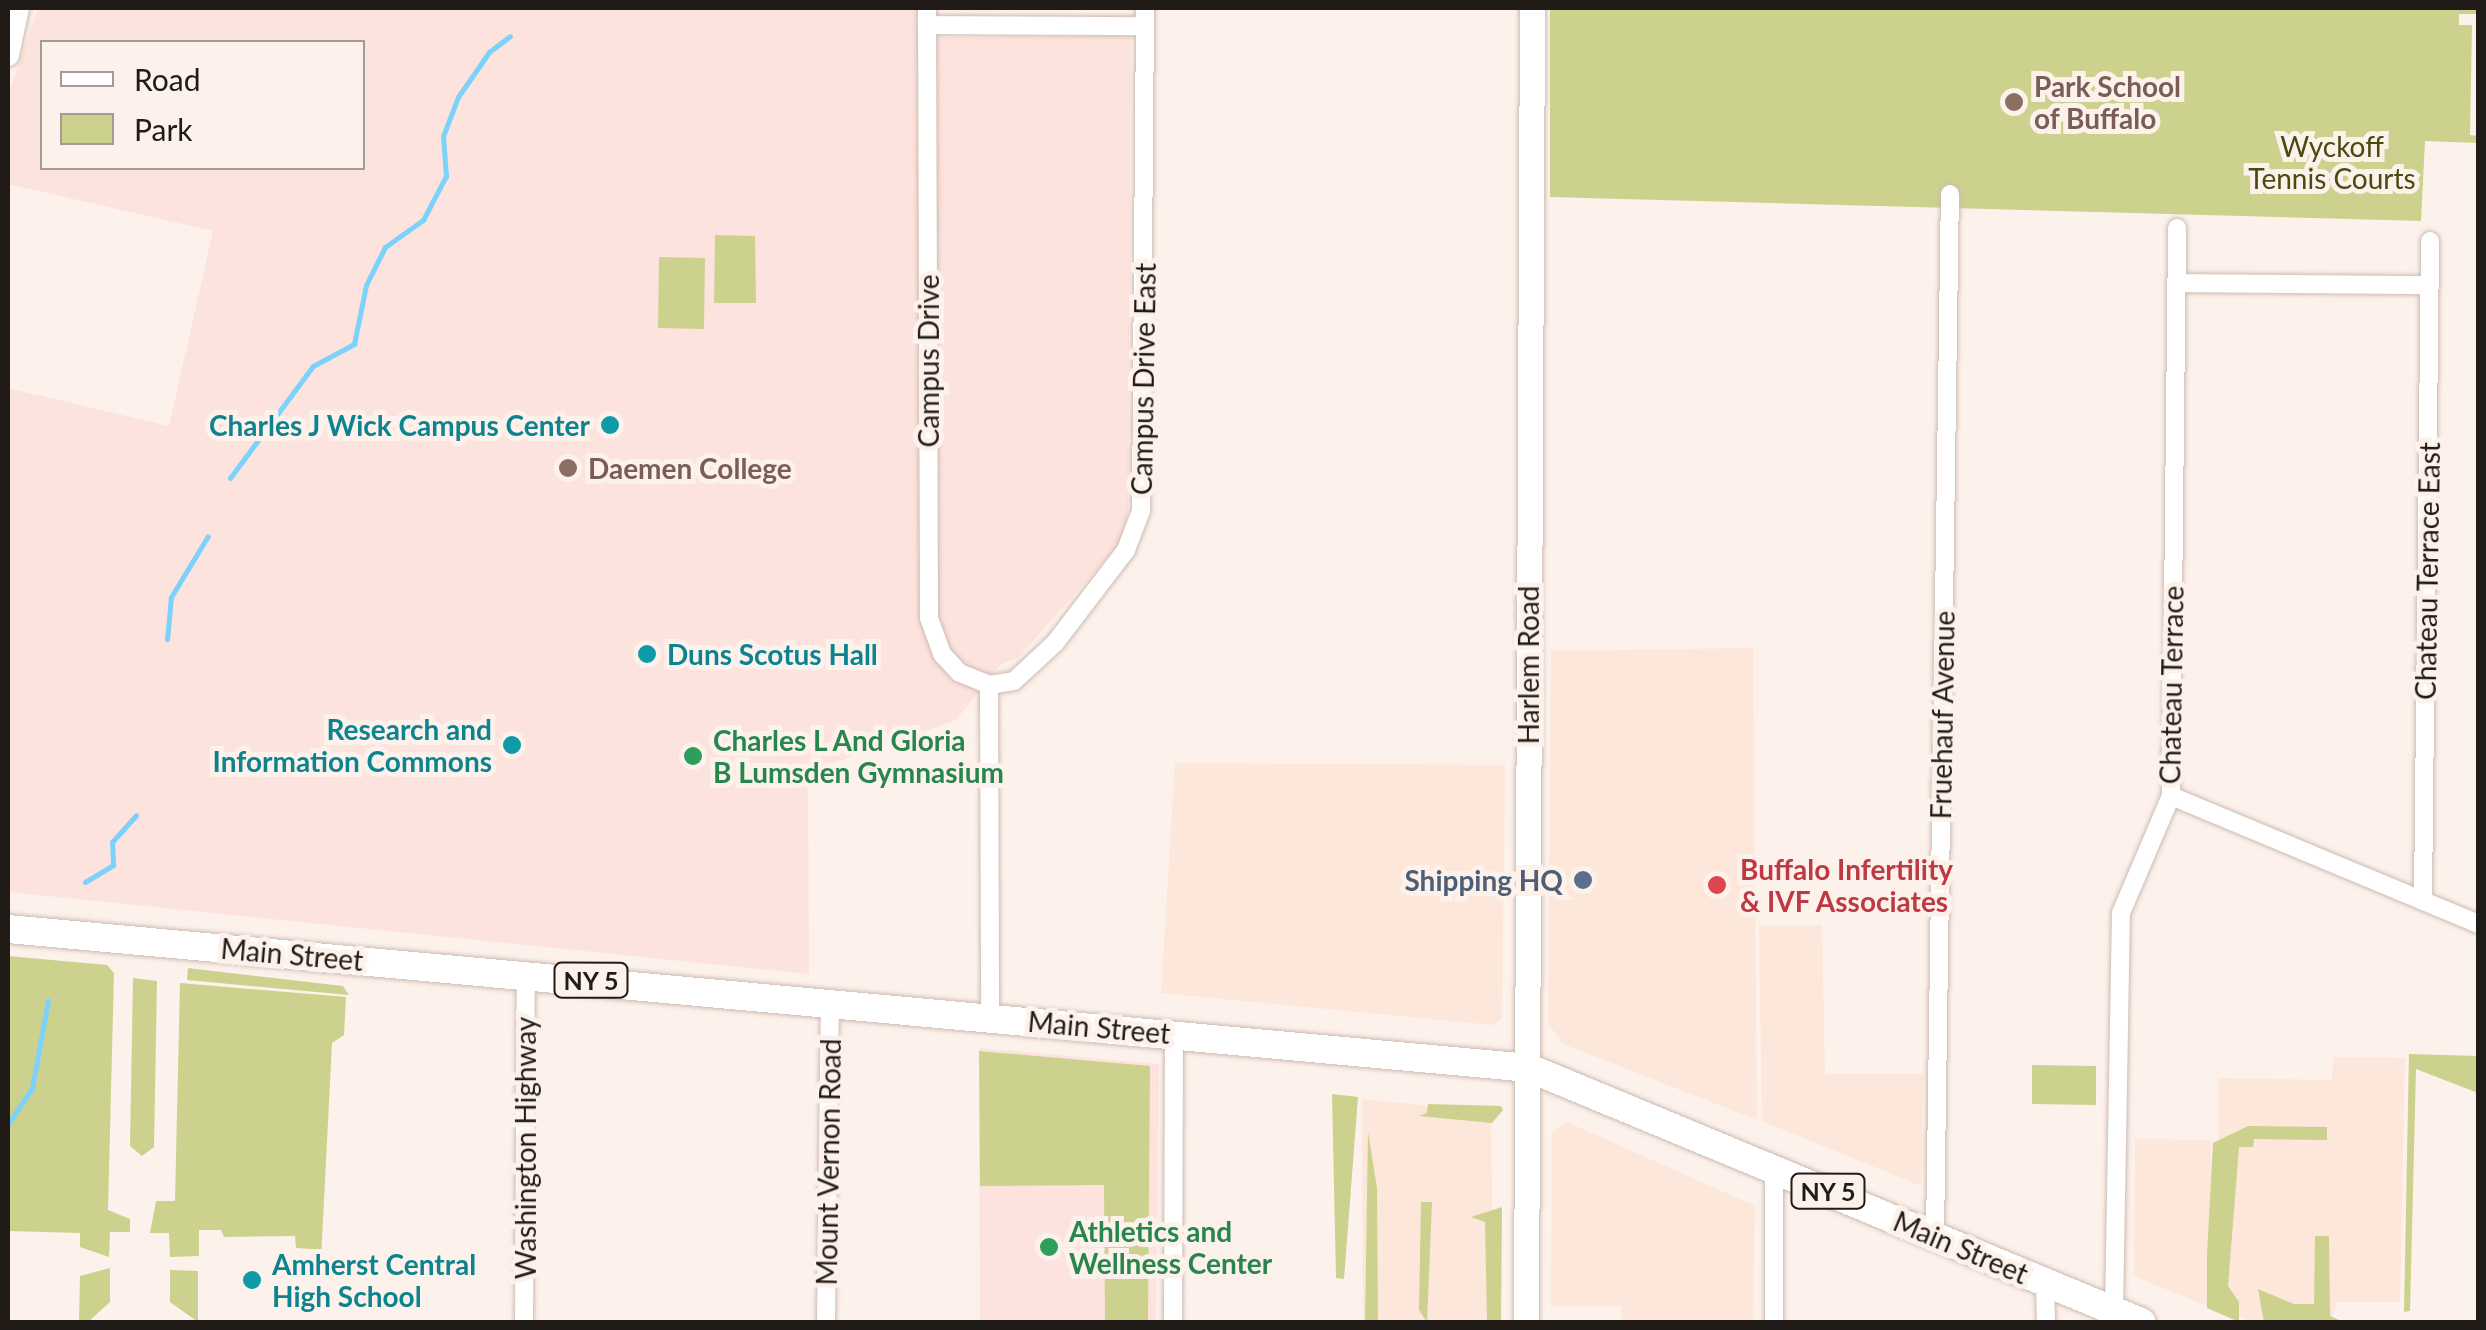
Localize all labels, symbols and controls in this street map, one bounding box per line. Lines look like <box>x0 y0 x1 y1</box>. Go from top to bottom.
legend <box>40 40 365 170</box>
text: Road <box>134 61 201 97</box>
place label: Park School of Buffalo <box>2034 69 2181 135</box>
marker: Park School of Buffalo <box>2003 91 2025 113</box>
text: Park <box>134 111 193 147</box>
park label: Wyckoff Tennis Courts <box>2248 129 2416 195</box>
street label: Campus Drive East <box>1124 263 1162 495</box>
street label: Campus Drive <box>911 275 945 447</box>
place label: Charles J Wick Campus Center <box>208 408 590 442</box>
marker: Charles J Wick Campus Center <box>599 414 621 436</box>
street label: Chateau Terrace East <box>2408 441 2446 701</box>
place label: Daemen College <box>588 451 792 485</box>
marker: Daemen College <box>557 457 579 479</box>
street label: Chateau Terrace <box>2152 585 2190 785</box>
street label: Harlem Road <box>1511 586 1545 744</box>
street label: Fruehauf Avenue <box>1923 610 1961 820</box>
place label: Duns Scotus Hall <box>667 637 878 671</box>
marker: Duns Scotus Hall <box>636 643 658 665</box>
place label: Research and Information Commons <box>213 712 492 778</box>
place label: Charles L And Gloria B Lumsden Gymnasium <box>713 723 1004 789</box>
marker: Research and Information Commons <box>501 734 523 756</box>
marker: Charles L And Gloria B Lumsden Gymnasium <box>682 745 704 767</box>
place label: Buffalo Infertility & IVF Associates <box>1740 852 1953 918</box>
place label: Shipping HQ <box>1404 863 1563 897</box>
marker: Shipping HQ <box>1572 869 1594 891</box>
marker: Buffalo Infertility & IVF Associates <box>1704 872 1730 898</box>
street label: Main Street <box>219 931 365 977</box>
road number: NY 5 <box>551 960 631 1000</box>
street label: Main Street <box>1026 1004 1172 1050</box>
street label: Washington Highway <box>508 1017 542 1279</box>
street label: Mount Vernon Road <box>809 1038 847 1286</box>
road number: NY 5 <box>1788 1171 1868 1211</box>
street label: Main Street <box>1889 1204 2033 1290</box>
place label: Athletics and Wellness Center <box>1069 1214 1272 1280</box>
marker: Athletics and Wellness Center <box>1038 1236 1060 1258</box>
place label: Amherst Central High School <box>272 1247 476 1313</box>
marker: Amherst Central High School <box>241 1269 263 1291</box>

